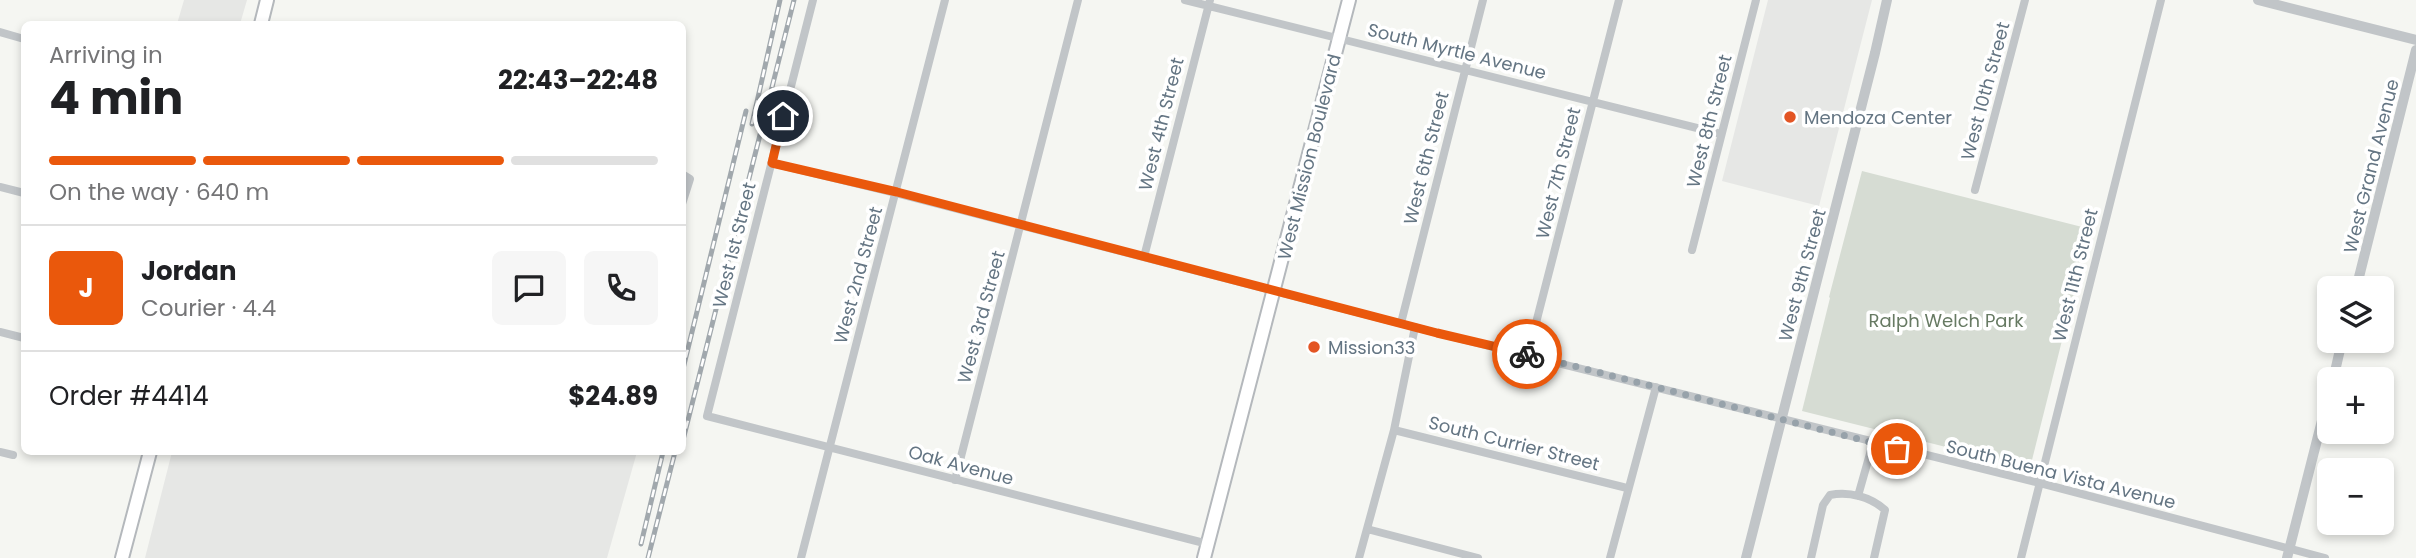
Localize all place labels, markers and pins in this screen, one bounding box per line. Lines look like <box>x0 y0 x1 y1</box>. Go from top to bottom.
pin <box>753 86 813 146</box>
place label: Mendoza Center <box>1804 105 1952 130</box>
marker: Mendoza Center <box>1782 109 1798 125</box>
place label: Mission33 <box>1328 335 1415 360</box>
marker: Mission33 <box>1306 339 1322 355</box>
pin <box>1867 419 1927 479</box>

